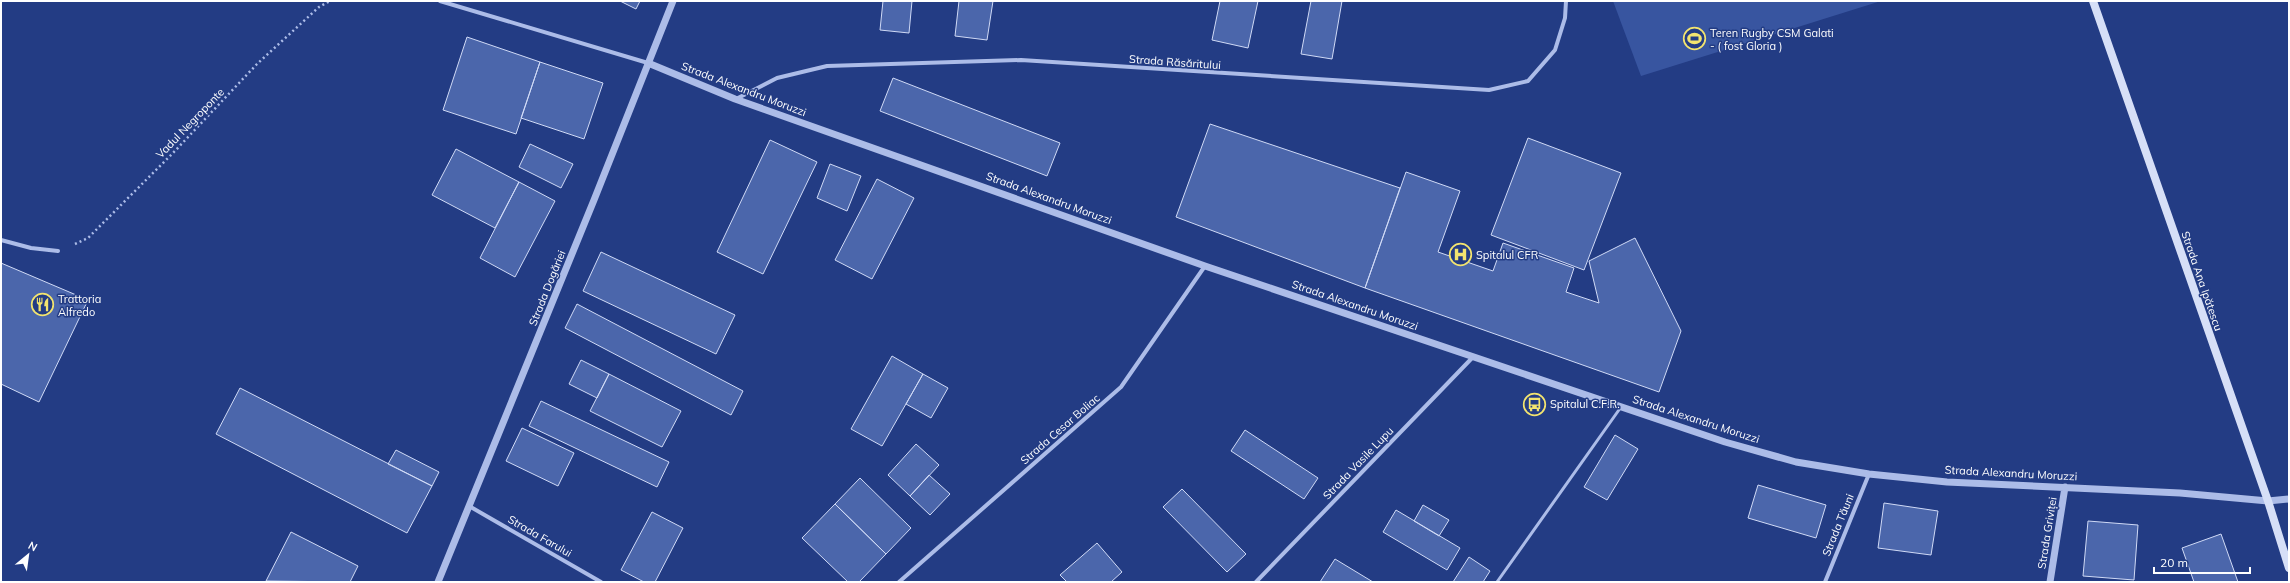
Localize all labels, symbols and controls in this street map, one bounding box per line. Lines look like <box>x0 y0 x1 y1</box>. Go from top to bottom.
sports icon: Teren Rugby CSM Galati - ( fost Gloria ) <box>1681 26 1707 52</box>
place label: Teren Rugby CSM Galati - ( fost Gloria ) <box>1710 26 1834 53</box>
street label: Strada Răsăritului <box>1129 52 1221 72</box>
street label: Strada Alexandru Moruzzi <box>680 59 808 119</box>
street label: Vadul Negroponte <box>153 85 227 161</box>
street label: Strada Alexandru Moruzzi <box>984 169 1114 227</box>
street label: Strada Ana Ipătescu <box>2178 229 2226 333</box>
hospital icon: Spitalul CFR <box>1447 242 1473 268</box>
street label: Strada Dogăriei <box>525 248 569 328</box>
place label: Spitalul CFR <box>1476 248 1539 262</box>
street label: Strada Alexandru Moruzzi <box>1290 277 1420 333</box>
restaurant icon: Trattoria Alfredo <box>30 292 56 318</box>
place label: Trattoria Alfredo <box>58 292 101 319</box>
street label: Strada Cesar Boliac <box>1018 390 1103 467</box>
bus stop icon: Spitalul C.F.R. <box>1522 391 1548 417</box>
street label: Strada Alexandru Moruzzi <box>1631 392 1761 446</box>
place label: Spitalul C.F.R. <box>1550 397 1620 411</box>
street label: Strada Vasile Lupu <box>1320 424 1396 502</box>
street label: Strada Alexandru Moruzzi <box>1944 463 2078 483</box>
street label: Strada Tăuni <box>1819 492 1857 558</box>
street label: Strada Griviței <box>2034 496 2061 570</box>
street label: Strada Farului <box>505 512 575 560</box>
north arrow <box>8 535 48 575</box>
text: N <box>26 538 40 554</box>
scale bar <box>2154 549 2250 575</box>
text: 20 m <box>2160 555 2188 570</box>

